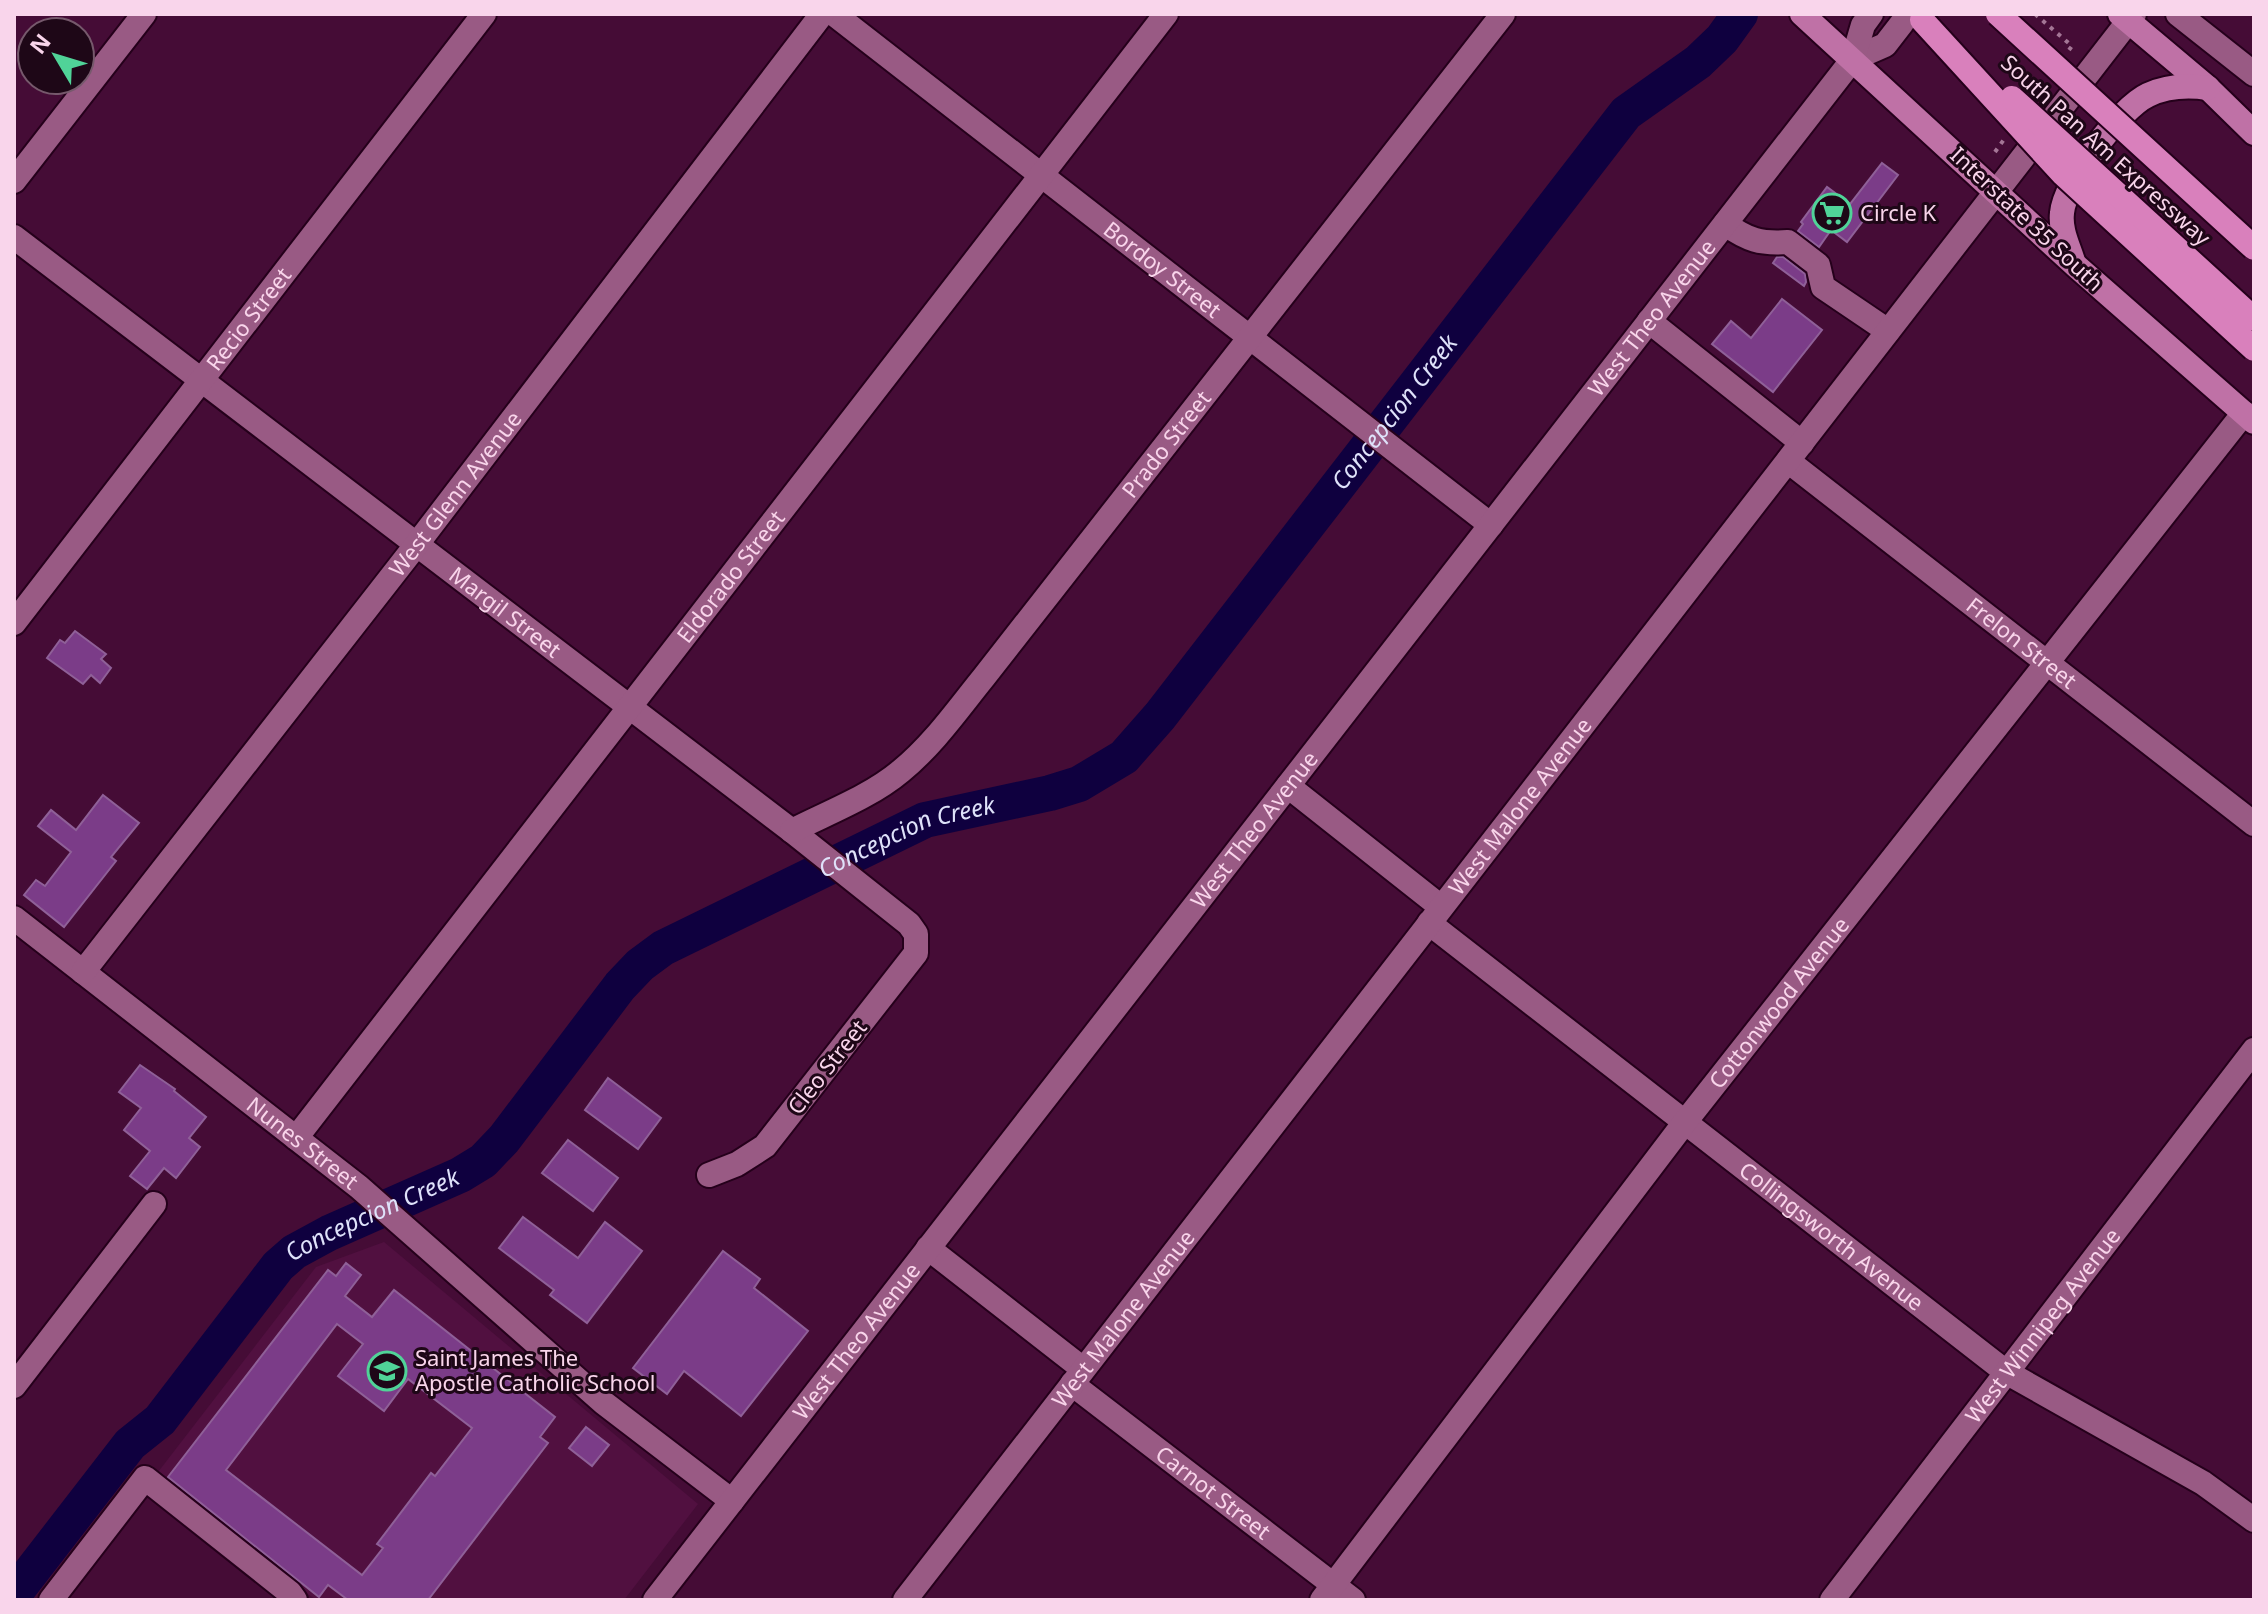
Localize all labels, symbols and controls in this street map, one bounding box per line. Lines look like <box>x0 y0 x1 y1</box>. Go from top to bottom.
north arrow <box>16 16 96 96</box>
text: N <box>22 27 57 59</box>
street label: South Pan Am Expressway <box>1996 47 2218 252</box>
street label: Interstate 35 South <box>1945 140 2111 297</box>
supermarket icon: Circle K <box>1811 192 1853 234</box>
place label: Circle K <box>1860 197 1937 227</box>
street label: Bordoy Street <box>1098 213 1228 324</box>
street label: West Theo Avenue <box>1580 233 1722 402</box>
street label: Recio Street <box>198 261 297 376</box>
water label: Concepcion Creek <box>1323 326 1465 496</box>
street label: Prado Street <box>1114 384 1217 503</box>
street label: West Glenn Avenue <box>381 404 527 582</box>
street label: Eldorado Street <box>669 504 791 648</box>
street label: Margil Street <box>444 559 568 664</box>
street label: Frelon Street <box>1961 590 2084 695</box>
street label: West Malone Avenue <box>1441 711 1598 901</box>
street label: West Theo Avenue <box>1183 744 1324 914</box>
water label: Concepcion Creek <box>812 787 999 885</box>
street label: Cottonwood Avenue <box>1701 910 1855 1094</box>
street label: Cleo Street <box>780 1013 873 1120</box>
street label: Nunes Street <box>241 1089 365 1195</box>
street label: Collingsworth Avenue <box>1734 1154 1931 1317</box>
water label: Concepcion Creek <box>277 1159 465 1268</box>
street label: West Winnipeg Avenue <box>1957 1221 2126 1429</box>
street label: West Malone Avenue <box>1044 1223 1201 1413</box>
street label: West Theo Avenue <box>785 1256 926 1425</box>
place label: Saint James The Apostle Catholic School <box>415 1342 655 1397</box>
school or university icon: Saint James The Apostle Catholic School <box>366 1350 408 1392</box>
street label: Carnot Street <box>1150 1438 1277 1545</box>

